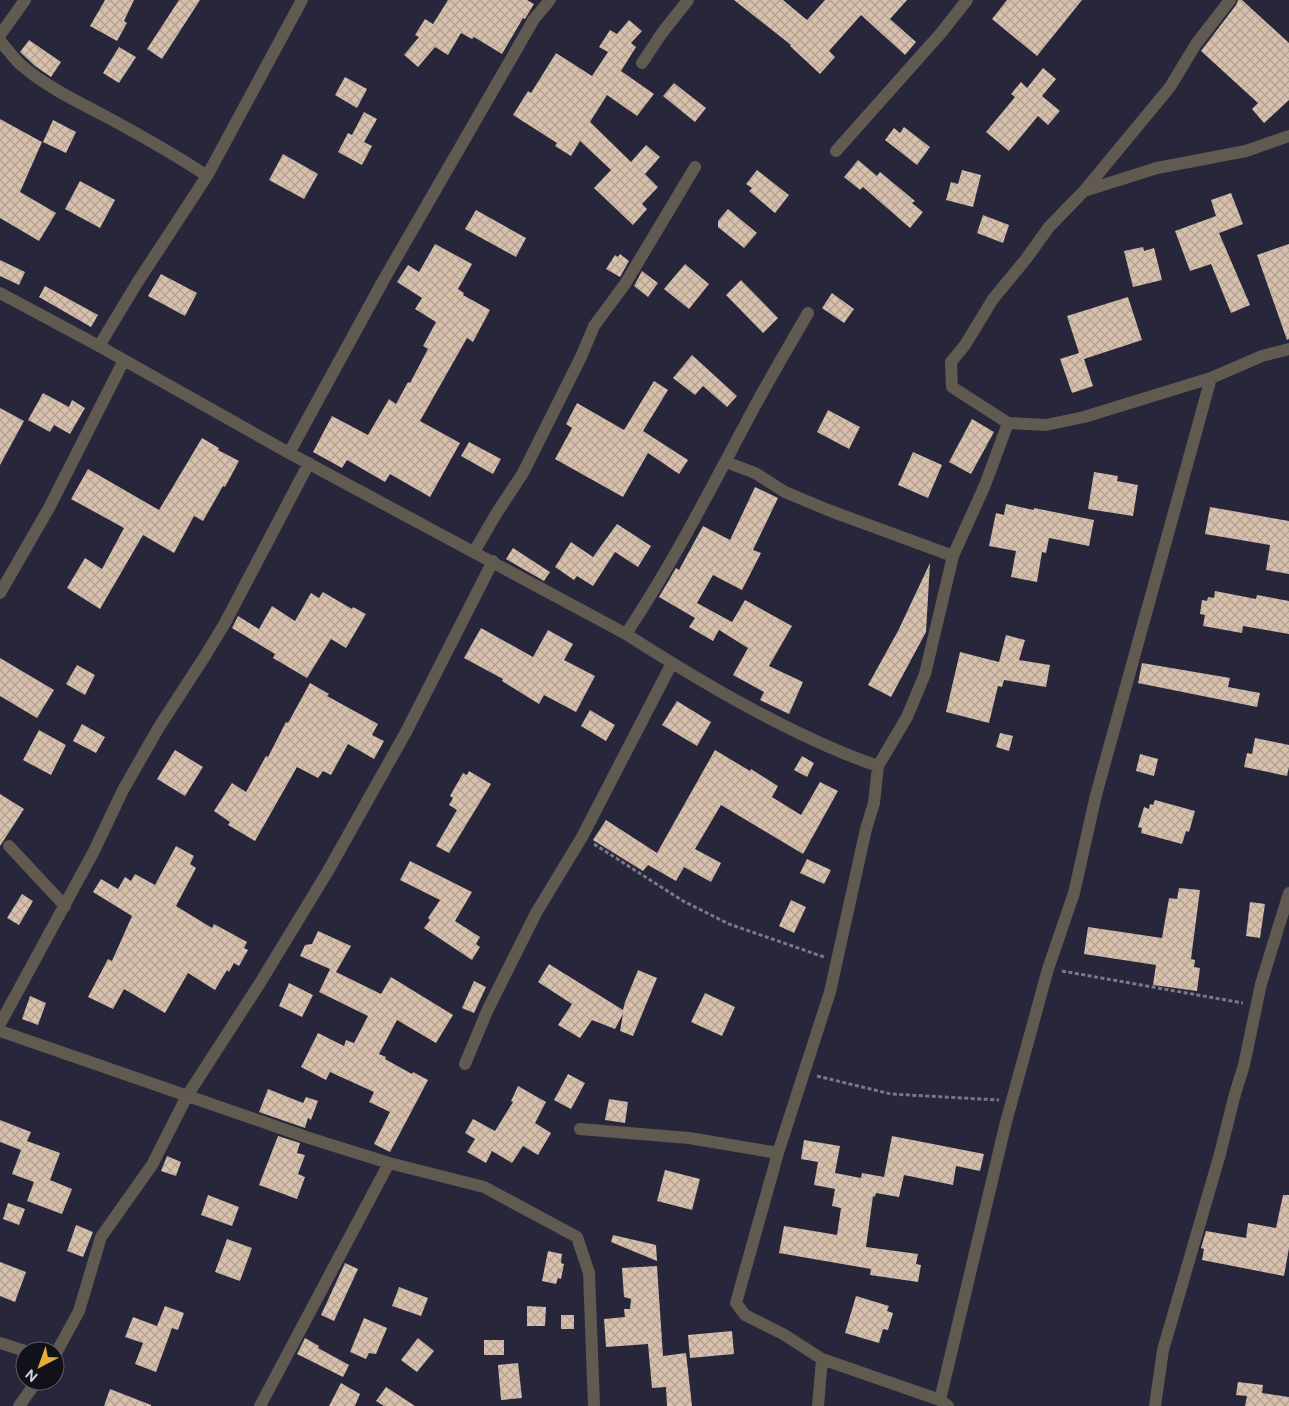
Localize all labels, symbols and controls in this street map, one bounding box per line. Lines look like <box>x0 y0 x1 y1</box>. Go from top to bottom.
north arrow <box>15 1341 65 1391</box>
text: N <box>22 1365 41 1385</box>

